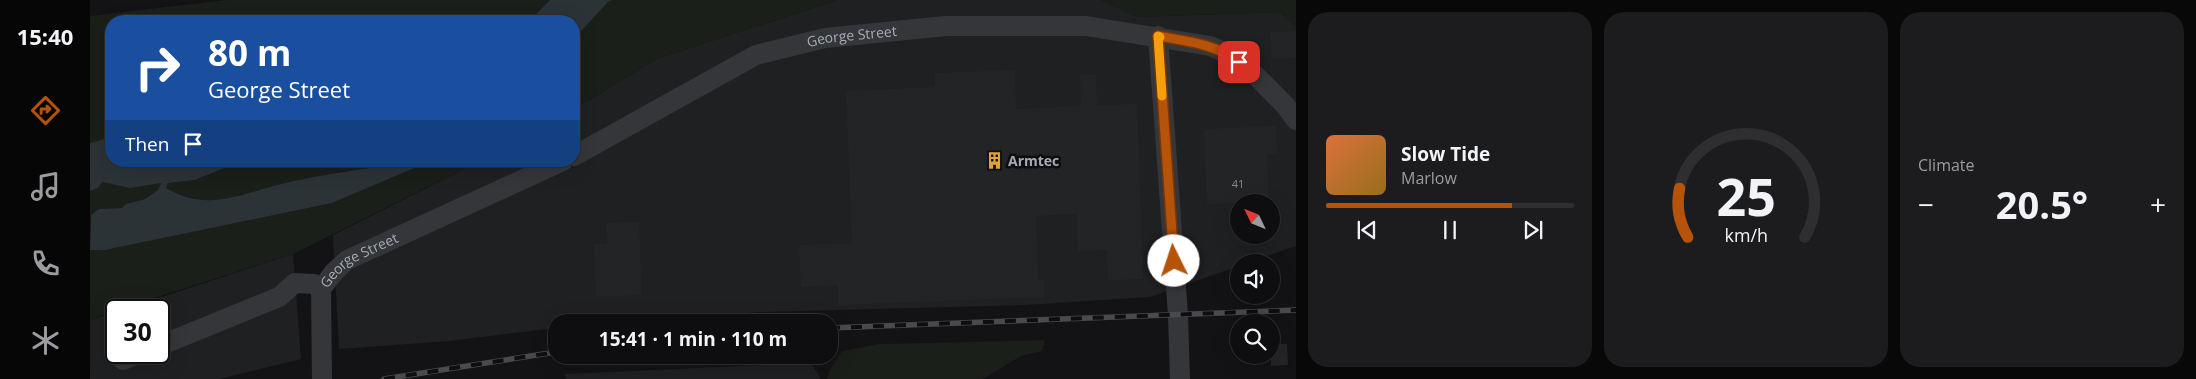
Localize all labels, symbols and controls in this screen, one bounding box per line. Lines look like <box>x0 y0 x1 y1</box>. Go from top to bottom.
text: 15:40 <box>17 21 73 51</box>
street label: George Street <box>805 21 898 51</box>
text: 80 m <box>208 29 291 76</box>
icon: right <box>125 35 190 100</box>
pin <box>1218 41 1260 83</box>
icon: arrive <box>1225 48 1253 76</box>
text: George Street <box>208 74 350 104</box>
icon: directions <box>28 93 63 128</box>
icon: arrive <box>179 130 207 158</box>
text: Then <box>125 131 169 157</box>
text: Slow Tide <box>1401 141 1490 167</box>
building icon: Armtec <box>984 151 1004 171</box>
place label: Armtec <box>1008 151 1059 170</box>
text: Climate <box>1918 154 1975 176</box>
text: 25 <box>1716 160 1776 231</box>
text: Marlow <box>1401 167 1457 189</box>
icon: music <box>28 169 63 204</box>
house number: 41 <box>1232 176 1244 191</box>
text: 20.5° <box>1996 178 2088 230</box>
text: − <box>1918 185 1934 223</box>
text: + <box>2150 185 2166 223</box>
north arrow <box>1230 194 1280 244</box>
map controls <box>1230 194 1280 364</box>
icon: previous <box>1353 216 1381 244</box>
icon: pause <box>1436 216 1464 244</box>
icon: next <box>1519 216 1547 244</box>
text: km/h <box>1724 223 1768 247</box>
street label: George Street <box>315 228 401 291</box>
position arrow <box>1147 234 1199 286</box>
icon: phone <box>28 246 63 281</box>
button: sound <box>1230 254 1280 304</box>
speed limit sign: 30 <box>105 299 170 364</box>
button: search <box>1230 314 1280 364</box>
icon: climate <box>28 323 63 358</box>
text: 15:41 · 1 min · 110 m <box>599 326 787 352</box>

